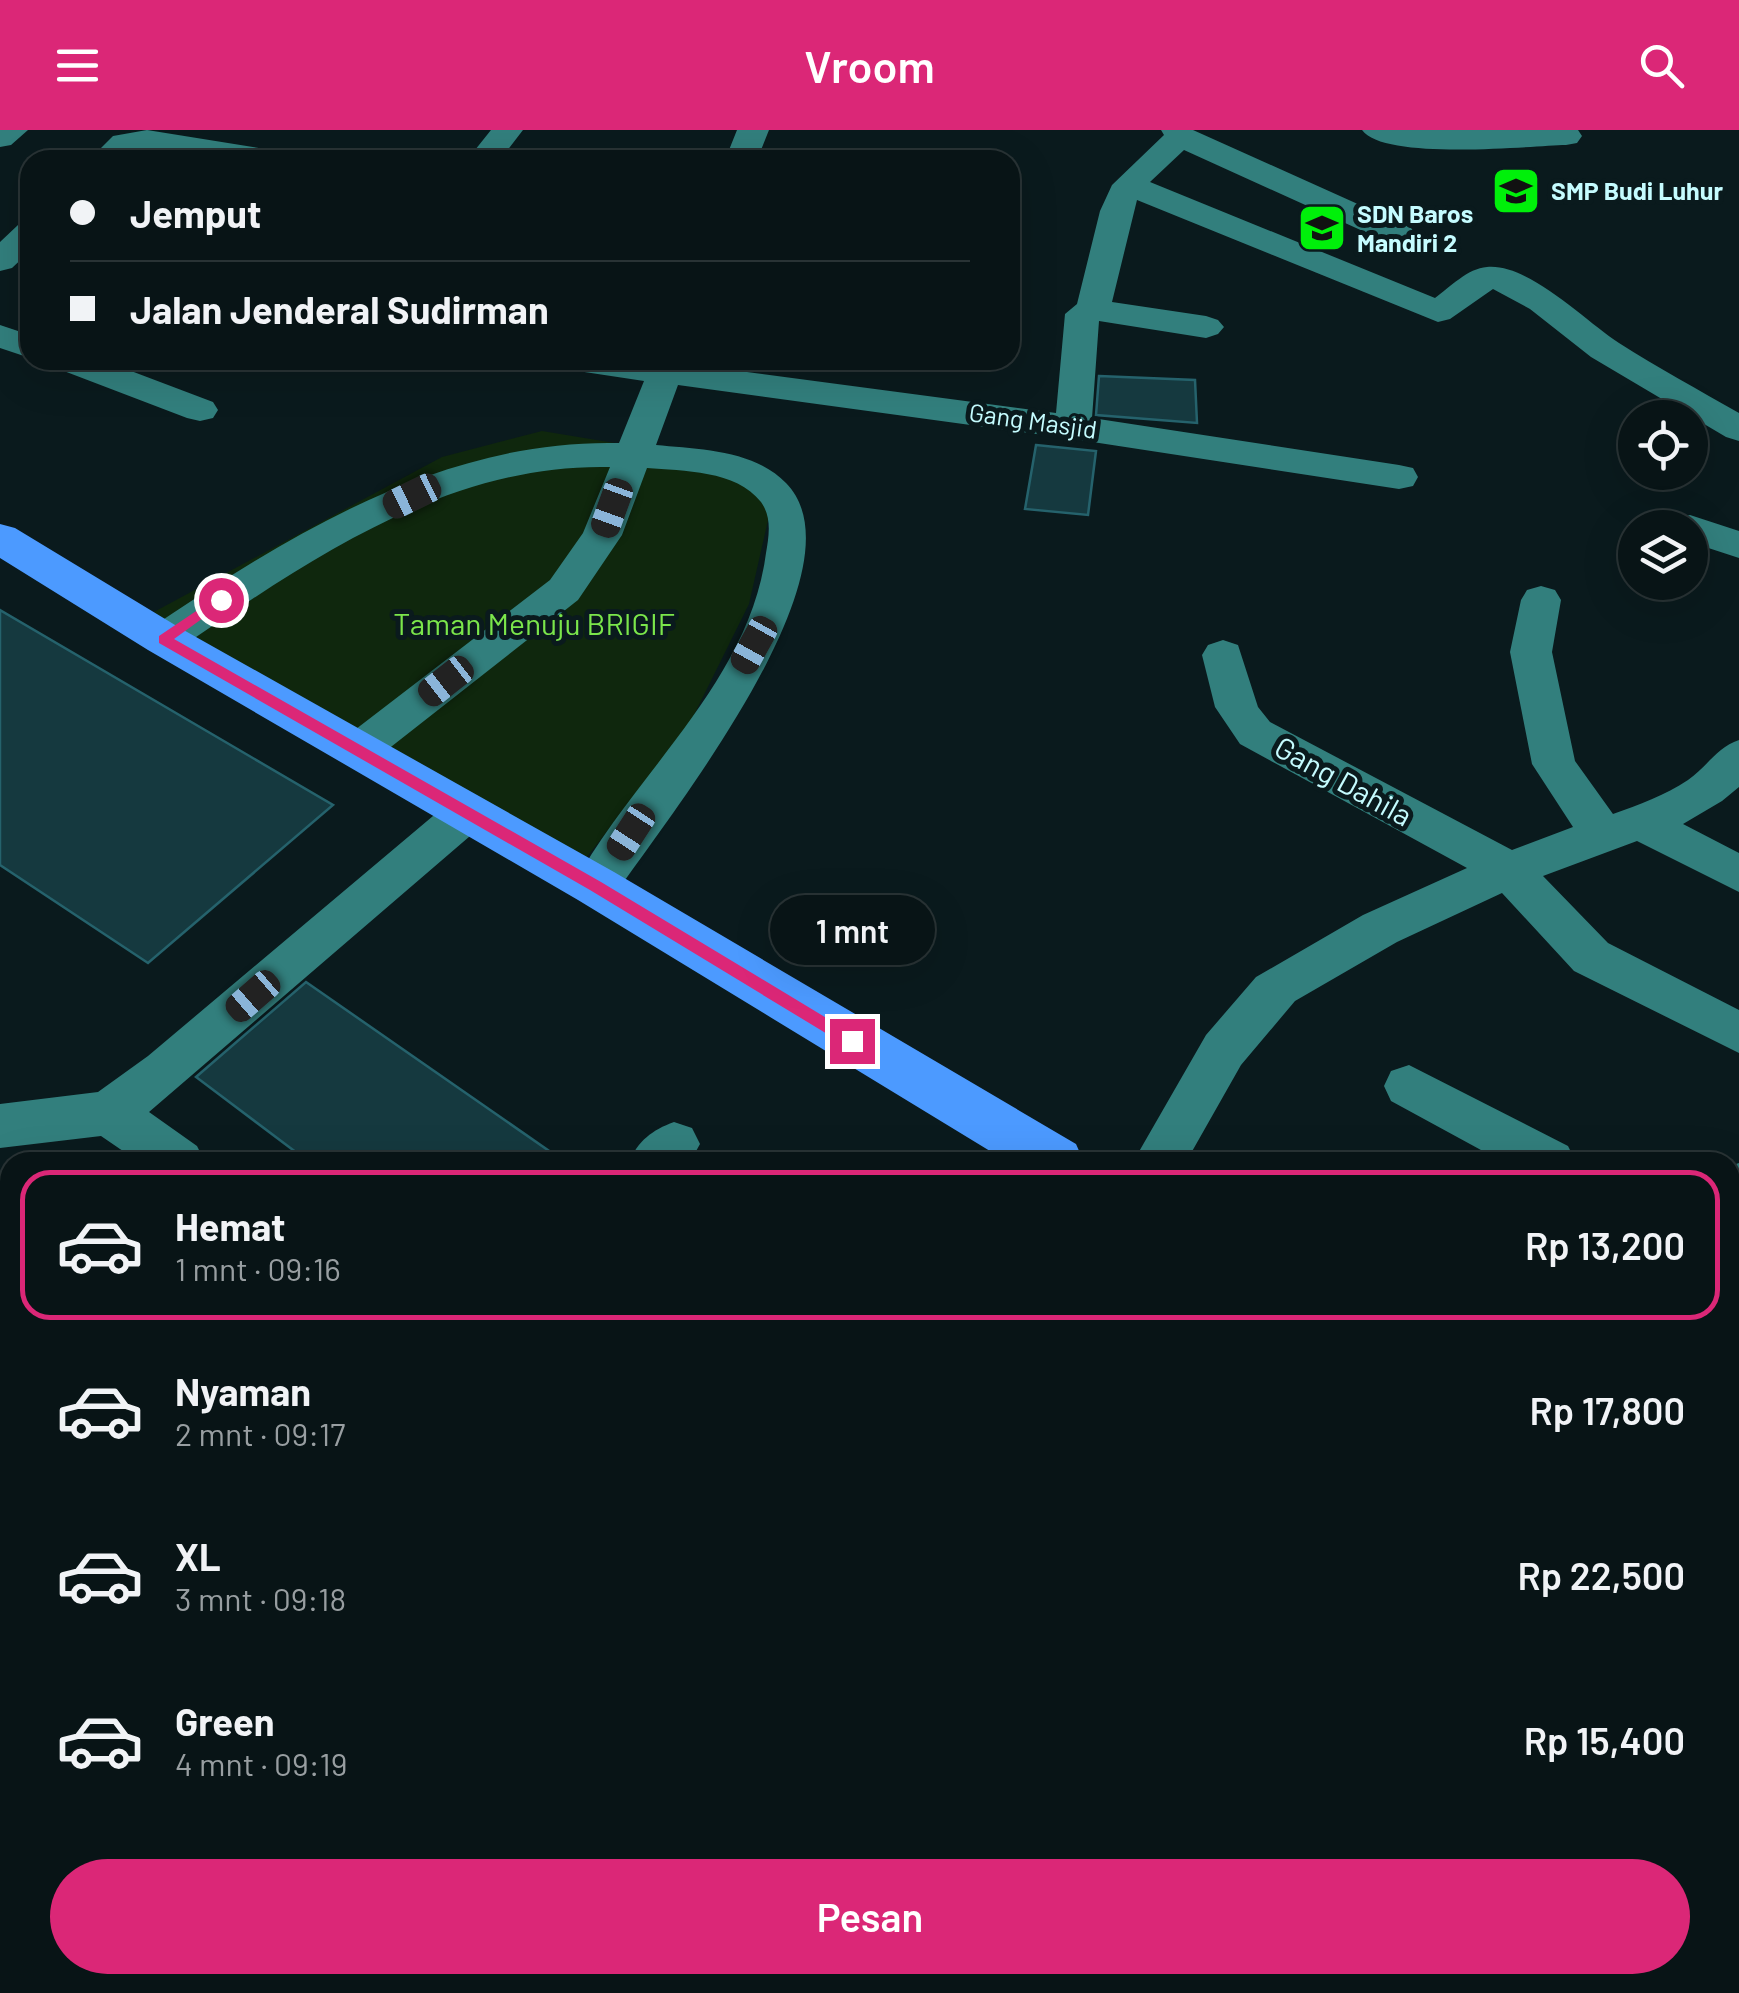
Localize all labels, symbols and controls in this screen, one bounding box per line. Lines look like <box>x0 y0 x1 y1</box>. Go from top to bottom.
icon: menu <box>50 38 105 93</box>
text: Vroom <box>804 38 935 92</box>
icon: search <box>1634 38 1689 93</box>
school or university icon: SMP Budi Luhur <box>1490 165 1542 217</box>
place label: SMP Budi Luhur <box>1551 175 1723 205</box>
text: Jemput <box>130 190 261 236</box>
place label: SDN Baros Mandiri 2 <box>1357 198 1473 257</box>
school or university icon: SDN Baros Mandiri 2 <box>1296 202 1348 254</box>
text: Jalan Jenderal Sudirman <box>130 286 549 332</box>
street label: Gang Masjid <box>967 396 1099 444</box>
map controls <box>1618 400 1708 600</box>
button: locate <box>1618 400 1708 490</box>
car <box>378 469 446 523</box>
car <box>588 475 636 541</box>
button: layers <box>1618 510 1708 600</box>
route start <box>199 578 244 623</box>
park label: Taman Menuju BRIGIF <box>393 605 675 641</box>
car <box>726 611 782 679</box>
car <box>413 651 479 711</box>
street label: Gang Dahila <box>1269 728 1419 833</box>
car <box>602 799 660 865</box>
callout: 1 mnt <box>770 896 934 966</box>
text: 1 mnt <box>816 911 889 949</box>
car <box>221 965 285 1027</box>
route end <box>830 1019 875 1064</box>
icon: car <box>55 1200 145 1290</box>
text: Hemat <box>175 1203 285 1249</box>
text: Rp 13,200 <box>1525 1222 1685 1268</box>
text: 1 mnt · 09:16 <box>175 1249 341 1287</box>
icon: car <box>55 1365 145 1455</box>
text: Nyaman <box>175 1368 311 1414</box>
text: Rp 17,800 <box>1529 1387 1685 1433</box>
text: 2 mnt · 09:17 <box>175 1414 345 1452</box>
icon: car <box>55 1530 145 1620</box>
text: XL <box>175 1533 221 1579</box>
text: Rp 22,500 <box>1517 1552 1685 1598</box>
text: 3 mnt · 09:18 <box>175 1579 346 1617</box>
icon: car <box>55 1695 145 1785</box>
text: Green <box>175 1698 275 1744</box>
text: Rp 15,400 <box>1524 1717 1685 1763</box>
text: 4 mnt · 09:19 <box>175 1744 347 1782</box>
button: Pesan <box>50 1859 1690 1974</box>

